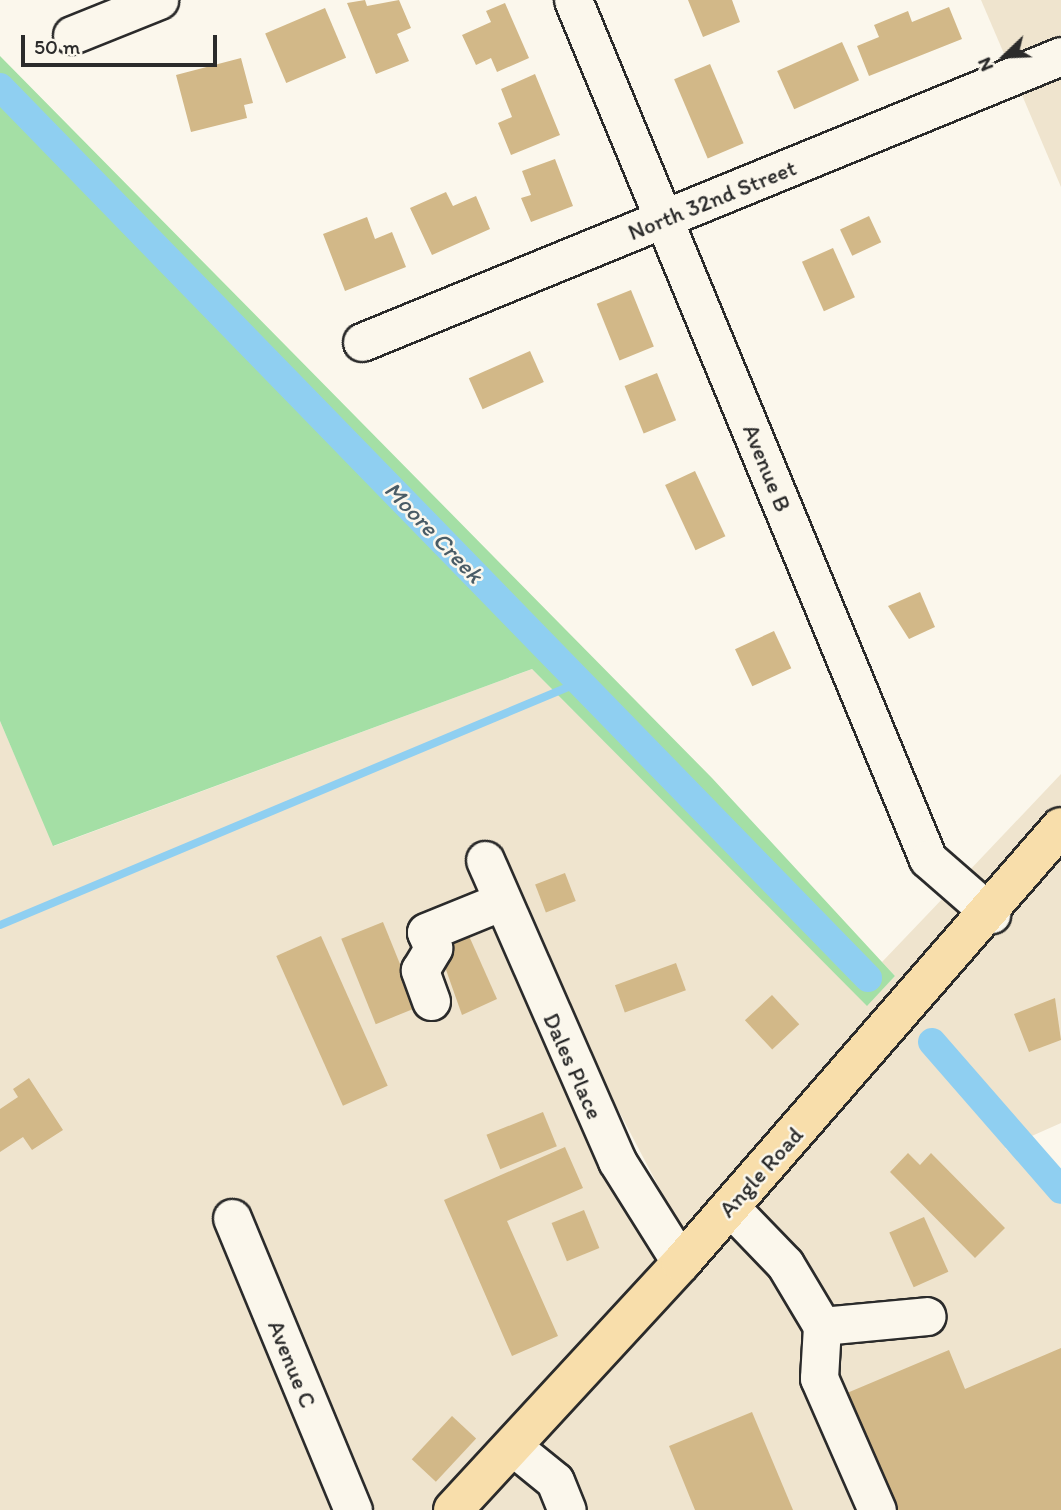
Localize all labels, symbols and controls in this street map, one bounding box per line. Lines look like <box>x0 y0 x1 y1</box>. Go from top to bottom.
scale bar <box>24 21 220 65</box>
north arrow <box>970 21 1040 91</box>
text: 50 m <box>34 34 80 59</box>
text: N <box>972 54 998 75</box>
street label: North 32nd Street <box>624 154 800 246</box>
street label: Avenue B <box>737 420 797 516</box>
water label: Moore Creek <box>379 475 489 589</box>
street label: Dales Place <box>537 1009 609 1123</box>
street label: Angle Road <box>713 1121 809 1223</box>
street label: Avenue C <box>262 1316 322 1412</box>

